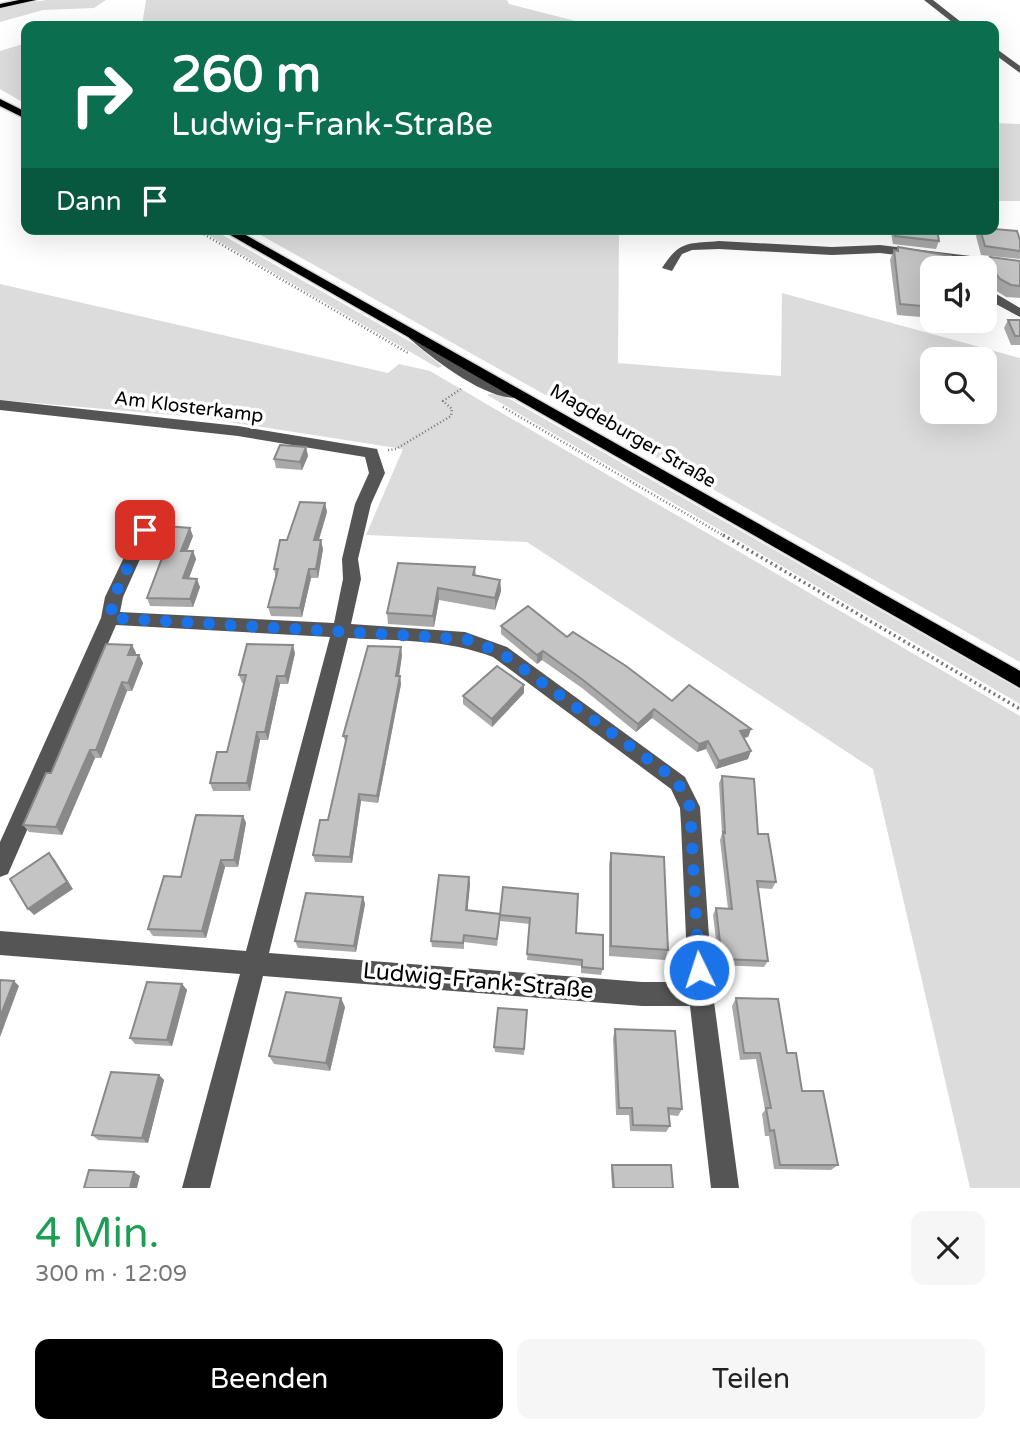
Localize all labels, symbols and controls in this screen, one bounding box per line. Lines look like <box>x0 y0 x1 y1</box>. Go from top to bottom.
text: 260 m <box>171 46 321 105</box>
icon: right <box>56 49 147 140</box>
text: Ludwig-Frank-Straße <box>171 106 493 144</box>
icon: arrive <box>136 182 174 220</box>
text: Dann <box>56 186 122 217</box>
map controls <box>920 256 997 424</box>
button: sound <box>920 256 997 333</box>
button: search <box>920 347 997 424</box>
street label: Magdeburger Straße <box>546 379 720 493</box>
street label: Am Klosterkamp <box>113 387 265 427</box>
pin <box>115 500 175 560</box>
icon: arrive <box>126 511 164 549</box>
position arrow <box>662 933 736 1007</box>
street label: Ludwig-Frank-Straße <box>362 957 594 1005</box>
text: 4 Min. <box>35 1208 159 1259</box>
button: close <box>911 1211 985 1285</box>
text: 300 m · 12:09 <box>35 1260 187 1288</box>
button: Beenden <box>35 1339 503 1419</box>
button: Teilen <box>517 1339 985 1419</box>

